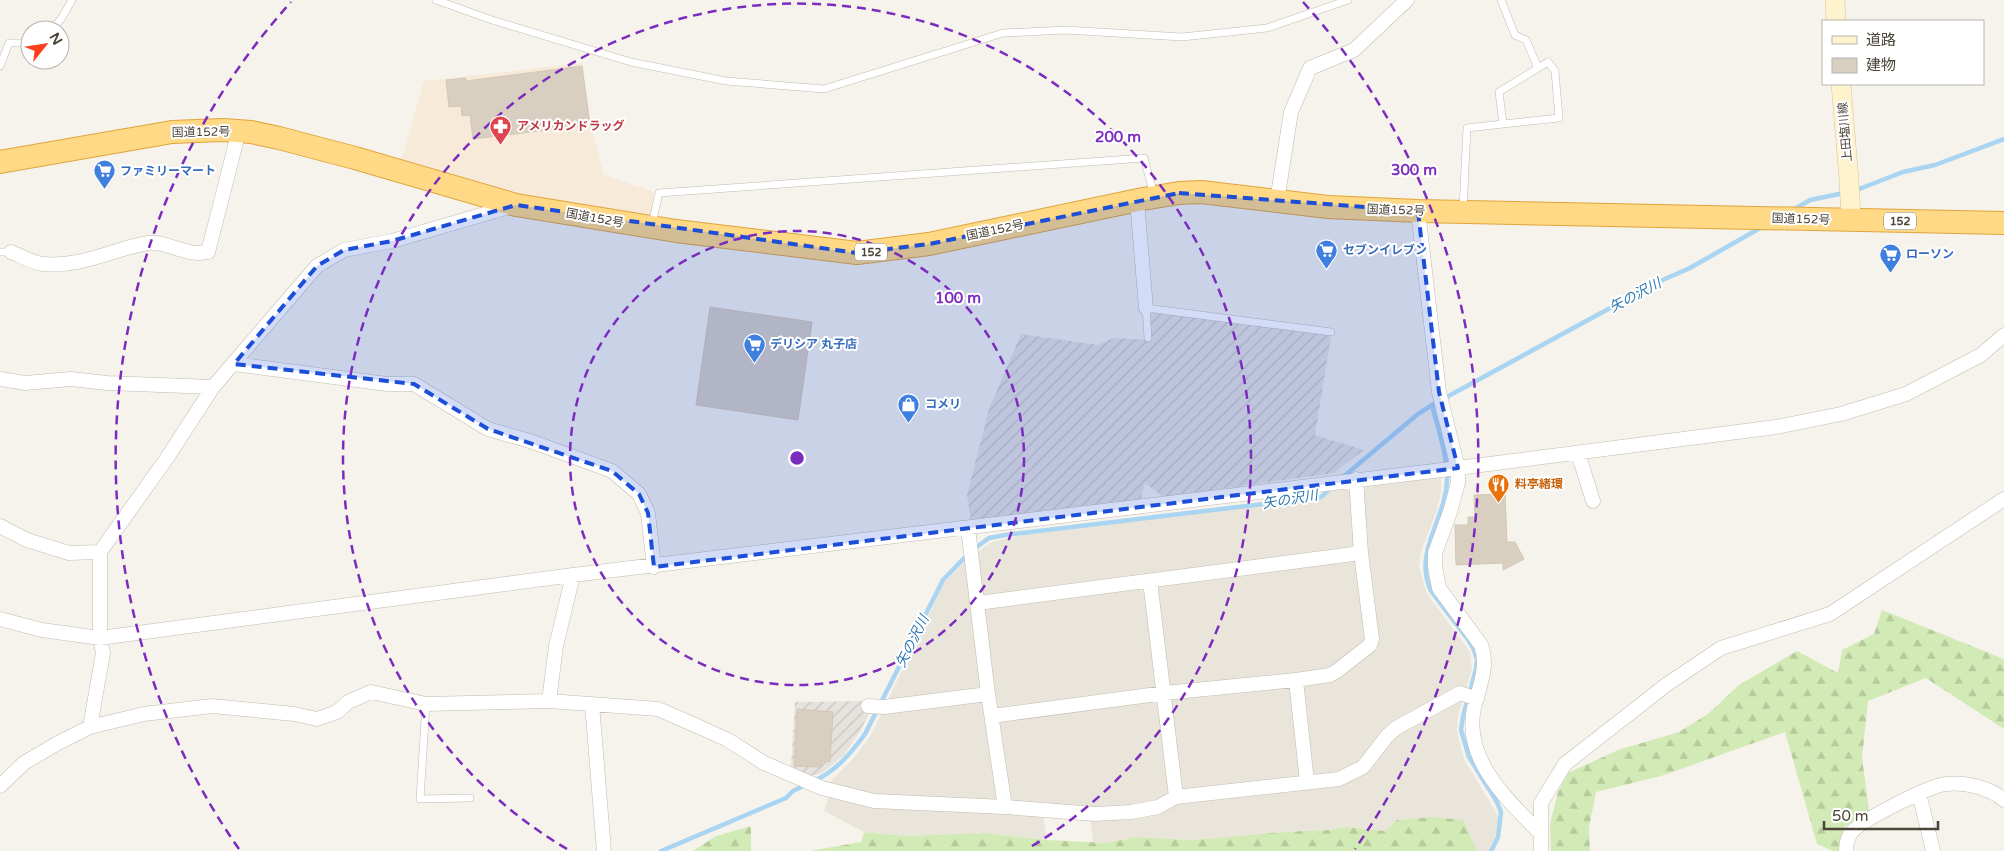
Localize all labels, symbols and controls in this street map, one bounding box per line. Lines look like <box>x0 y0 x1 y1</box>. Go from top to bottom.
north arrow <box>20 20 70 70</box>
legend <box>1822 20 1984 85</box>
text: N <box>46 30 66 48</box>
text: 道路 <box>1866 31 1896 49</box>
text: 建物 <box>1866 56 1896 74</box>
street label: 上田塩川線 <box>1835 101 1855 163</box>
pharmacy icon: アメリカンドラッグ <box>489 114 513 145</box>
place label: アメリカンドラッグ <box>517 119 624 133</box>
street label: 国道152号 <box>172 124 230 140</box>
text: 200 m <box>1095 128 1141 146</box>
supermarket icon: ファミリーマート <box>92 159 116 190</box>
text: 300 m <box>1391 161 1437 179</box>
place label: ファミリーマート <box>120 164 216 178</box>
street label: 国道152号 <box>1366 202 1426 218</box>
street label: 国道152号 <box>565 206 625 230</box>
street label: 国道152号 <box>1771 211 1831 227</box>
road number: 152 <box>1884 212 1916 230</box>
street label: 国道152号 <box>965 217 1025 243</box>
supermarket icon: セブンイレブン <box>1315 238 1339 269</box>
supermarket icon: ローソン <box>1878 242 1902 273</box>
road number: 152 <box>855 243 887 260</box>
place label: セブンイレブン <box>1343 243 1427 257</box>
place label: ローソン <box>1906 247 1954 261</box>
water label: 矢の沢川 <box>1607 274 1666 316</box>
text: 100 m <box>935 289 981 307</box>
supermarket icon: デリシア 丸子店 <box>742 332 766 363</box>
place label: デリシア 丸子店 <box>770 337 857 351</box>
shop icon: コメリ <box>897 392 921 423</box>
place label: コメリ <box>925 397 961 411</box>
centre of rings <box>788 449 806 467</box>
restaurant icon: 料亭緒環 <box>1487 472 1511 503</box>
place label: 料亭緒環 <box>1515 477 1563 491</box>
water label: 矢の沢川 <box>1261 486 1321 512</box>
water label: 矢の沢川 <box>892 611 934 670</box>
scale bar <box>1824 798 1938 830</box>
text: 50 m <box>1832 807 1869 825</box>

